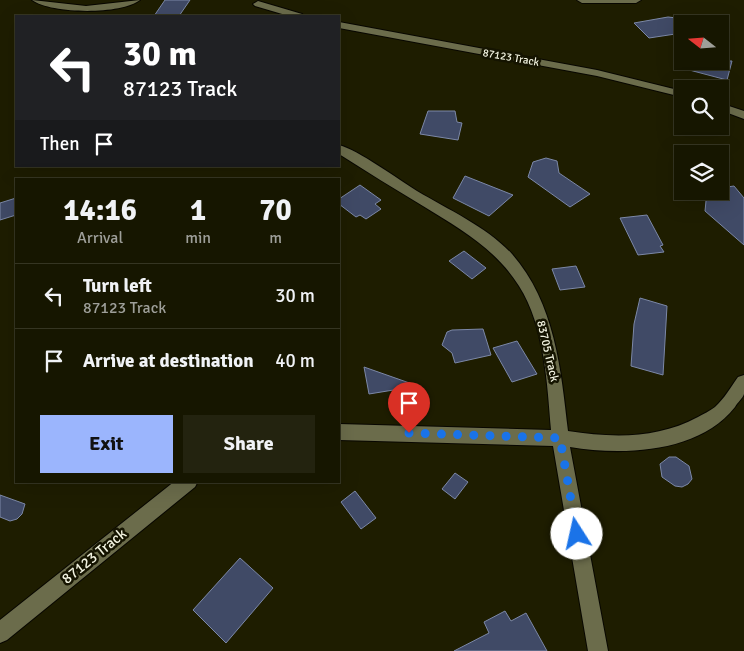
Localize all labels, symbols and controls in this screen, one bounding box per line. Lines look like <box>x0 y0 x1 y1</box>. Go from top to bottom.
north arrow <box>674 15 729 70</box>
map controls <box>674 15 729 200</box>
text: 30 m <box>123 32 197 75</box>
icon: left <box>40 35 105 100</box>
street label: 87123 Track <box>482 46 541 69</box>
text: 87123 Track <box>123 75 237 102</box>
button: search <box>674 80 729 135</box>
icon: arrive <box>90 130 118 158</box>
text: Then <box>40 132 80 156</box>
button: layers <box>674 145 729 200</box>
text: 14:16 <box>63 192 137 229</box>
text: 1 <box>190 192 206 229</box>
text: 70 <box>259 192 292 229</box>
text: Arrival <box>77 228 123 248</box>
text: min <box>185 228 211 248</box>
text: m <box>269 228 282 248</box>
text: Turn left <box>83 274 152 298</box>
icon: left <box>40 282 68 310</box>
text: 30 m <box>275 284 315 308</box>
text: 87123 Track <box>83 298 166 318</box>
street label: 83705 Track <box>533 319 562 383</box>
icon: arrive <box>40 347 68 375</box>
text: Arrive at destination <box>83 349 254 373</box>
text: 40 m <box>275 349 315 373</box>
pin <box>388 382 430 433</box>
icon: arrive <box>395 389 423 417</box>
button: Exit <box>40 415 173 473</box>
button: Share <box>183 415 315 473</box>
position arrow <box>550 507 602 559</box>
street label: 87123 Track <box>58 524 130 588</box>

